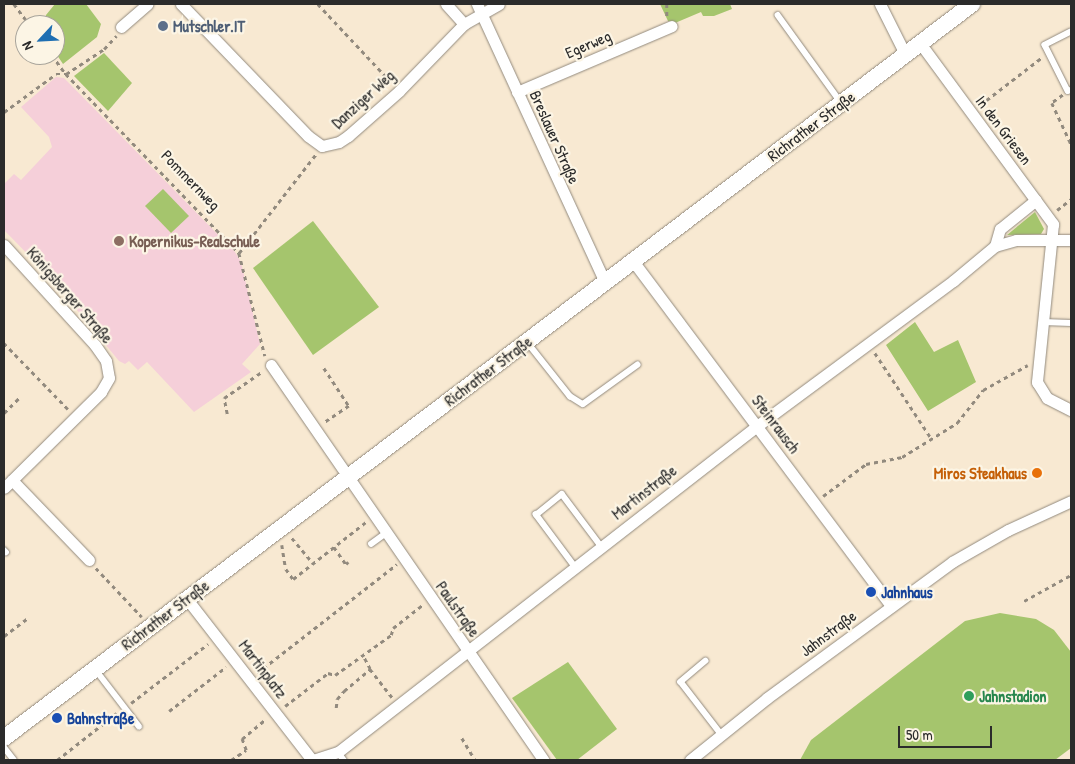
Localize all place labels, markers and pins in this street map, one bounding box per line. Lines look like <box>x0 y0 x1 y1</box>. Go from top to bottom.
place label: Mutschler.IT <box>173 16 245 36</box>
marker: Mutschler.IT <box>157 20 169 32</box>
place label: Kopernikus-Realschule <box>129 231 260 251</box>
marker: Kopernikus-Realschule <box>113 235 125 247</box>
place label: Miros Steakhaus <box>934 463 1027 483</box>
marker: Miros Steakhaus <box>1031 467 1043 479</box>
place label: Jahnhaus <box>881 582 933 602</box>
marker: Jahnhaus <box>865 586 877 598</box>
place label: Jahnstadion <box>979 686 1047 706</box>
marker: Jahnstadion <box>963 690 975 702</box>
place label: Bahnstraße <box>67 708 134 728</box>
marker: Bahnstraße <box>51 712 63 724</box>

